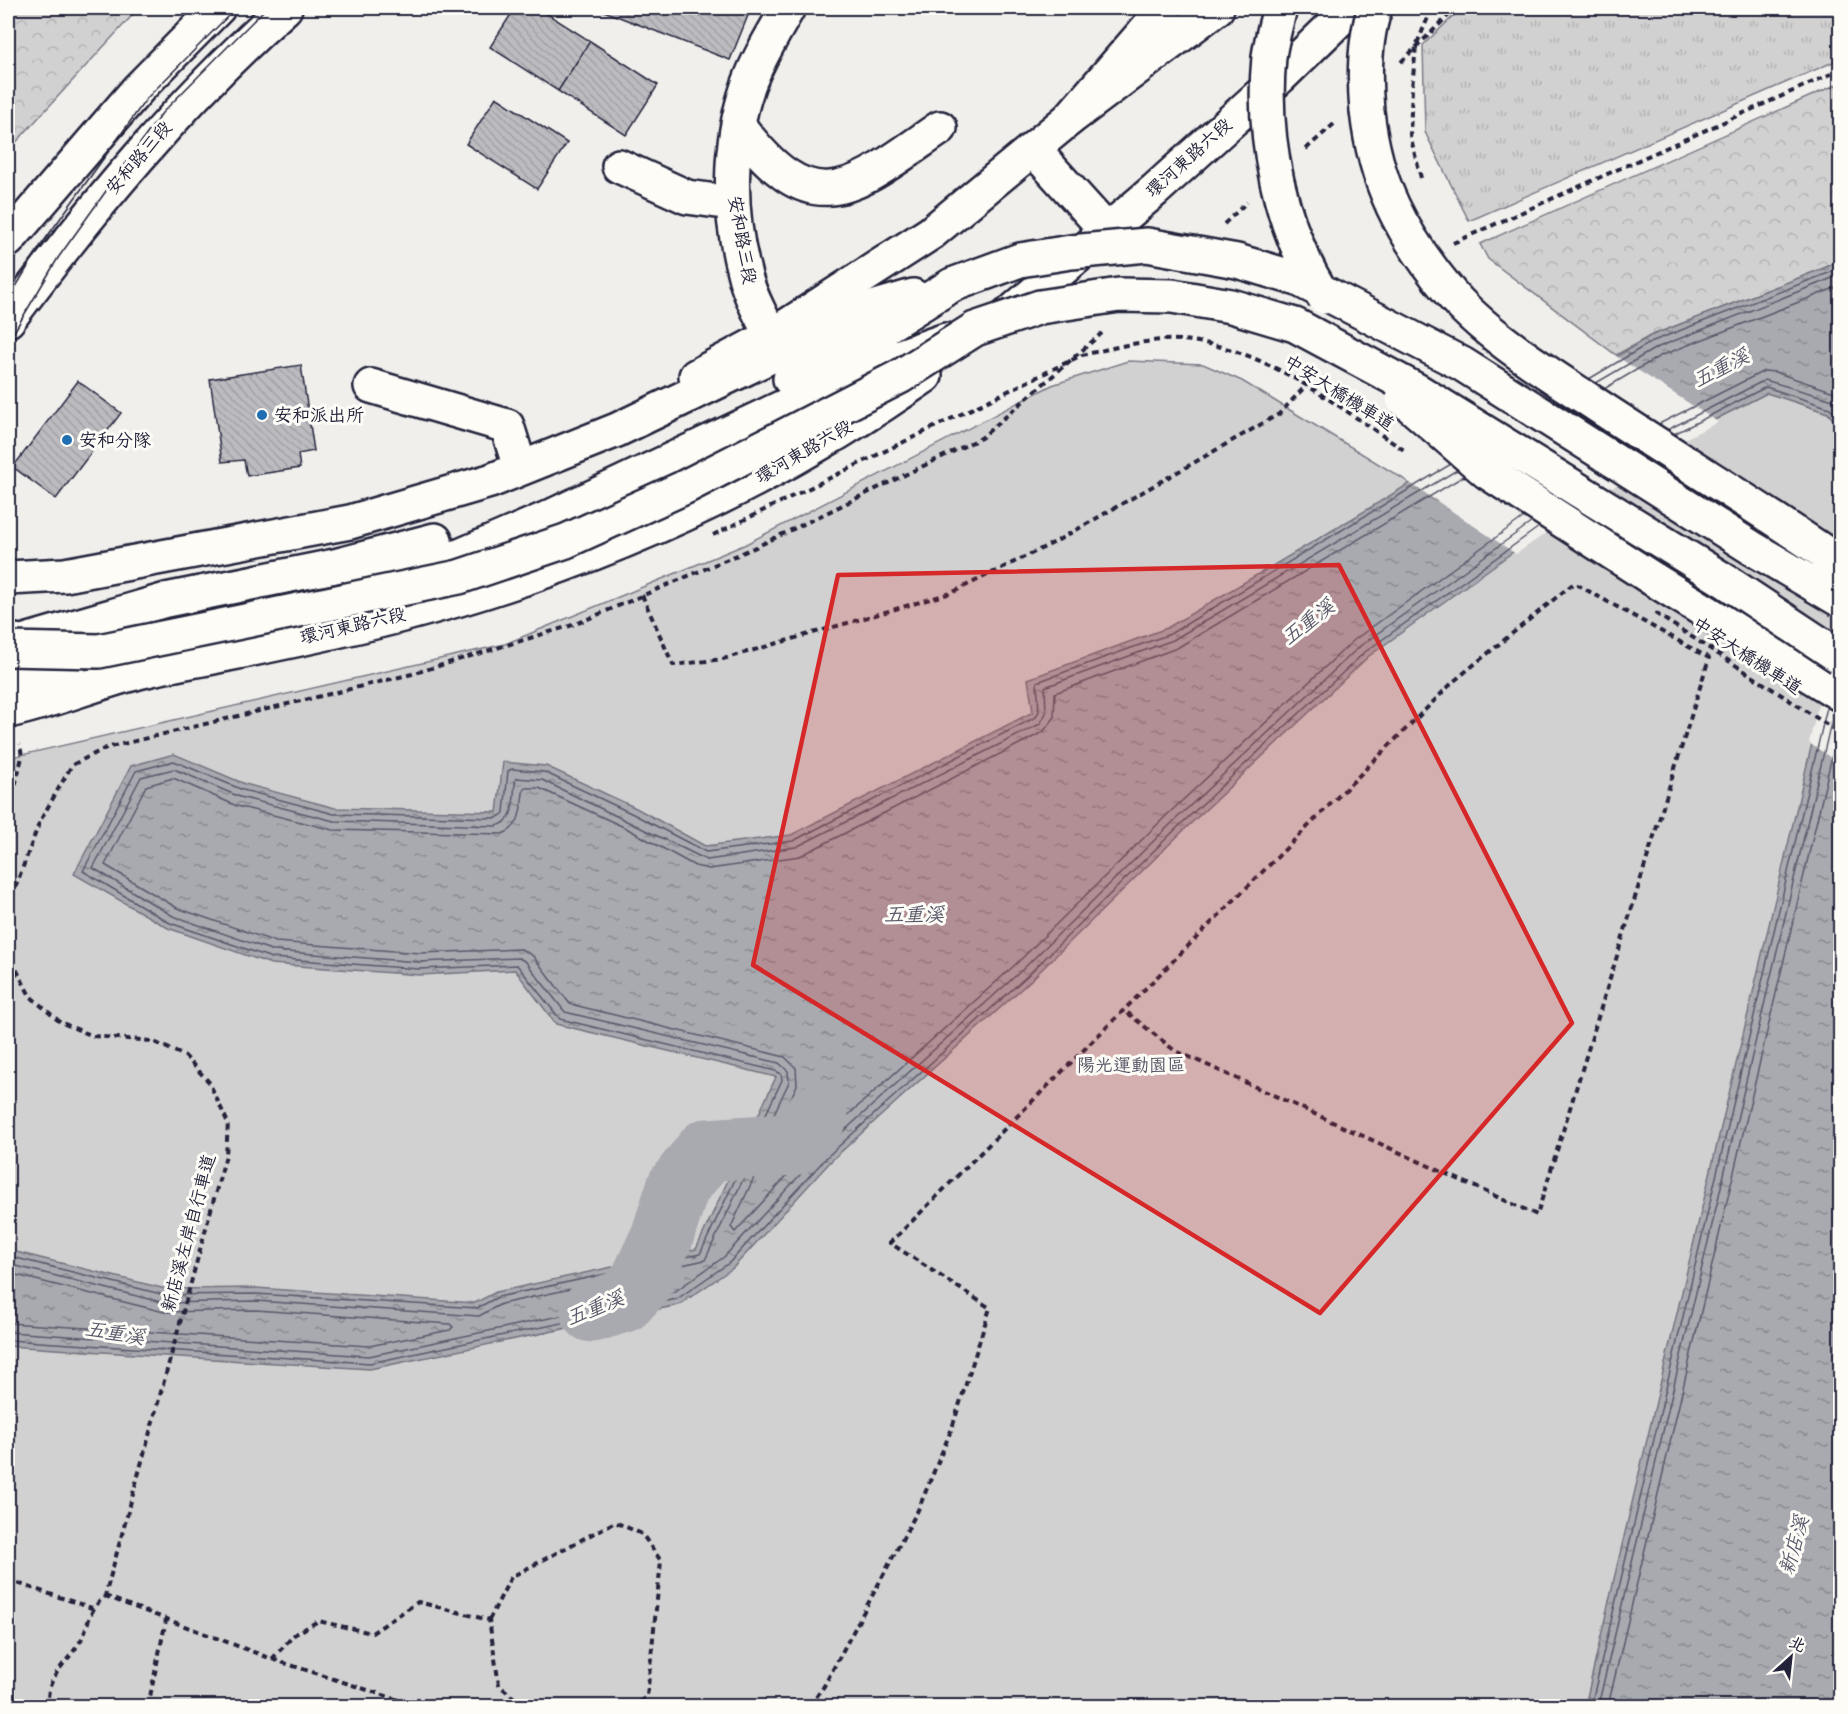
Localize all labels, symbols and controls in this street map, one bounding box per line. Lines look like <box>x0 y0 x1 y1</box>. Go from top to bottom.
street label: 環河東路六段 <box>1141 113 1237 203</box>
street label: 安和路三段 <box>101 116 177 200</box>
street label: 安和路三段 <box>723 194 761 286</box>
water label: 五重溪 <box>1689 343 1754 393</box>
street label: 中安大橋機車道 <box>1279 350 1399 436</box>
place label: 安和派出所 <box>274 404 364 427</box>
marker: 安和派出所 <box>255 408 269 422</box>
street label: 環河東路六段 <box>751 415 857 489</box>
place label: 安和分隊 <box>79 429 151 452</box>
marker: 安和分隊 <box>60 433 74 447</box>
water label: 五重溪 <box>1277 593 1340 650</box>
street label: 環河東路六段 <box>298 603 408 649</box>
street label: 中安大橋機車道 <box>1688 612 1806 700</box>
water label: 五重溪 <box>884 902 945 927</box>
park label: 陽光運動園區 <box>1077 1054 1185 1077</box>
street label: 新店溪左岸自行車道 <box>157 1152 221 1314</box>
water label: 五重溪 <box>563 1285 628 1331</box>
water label: 五重溪 <box>83 1316 148 1350</box>
water label: 新店溪 <box>1774 1512 1815 1577</box>
north arrow <box>1761 1627 1821 1687</box>
text: 北 <box>1786 1632 1809 1657</box>

